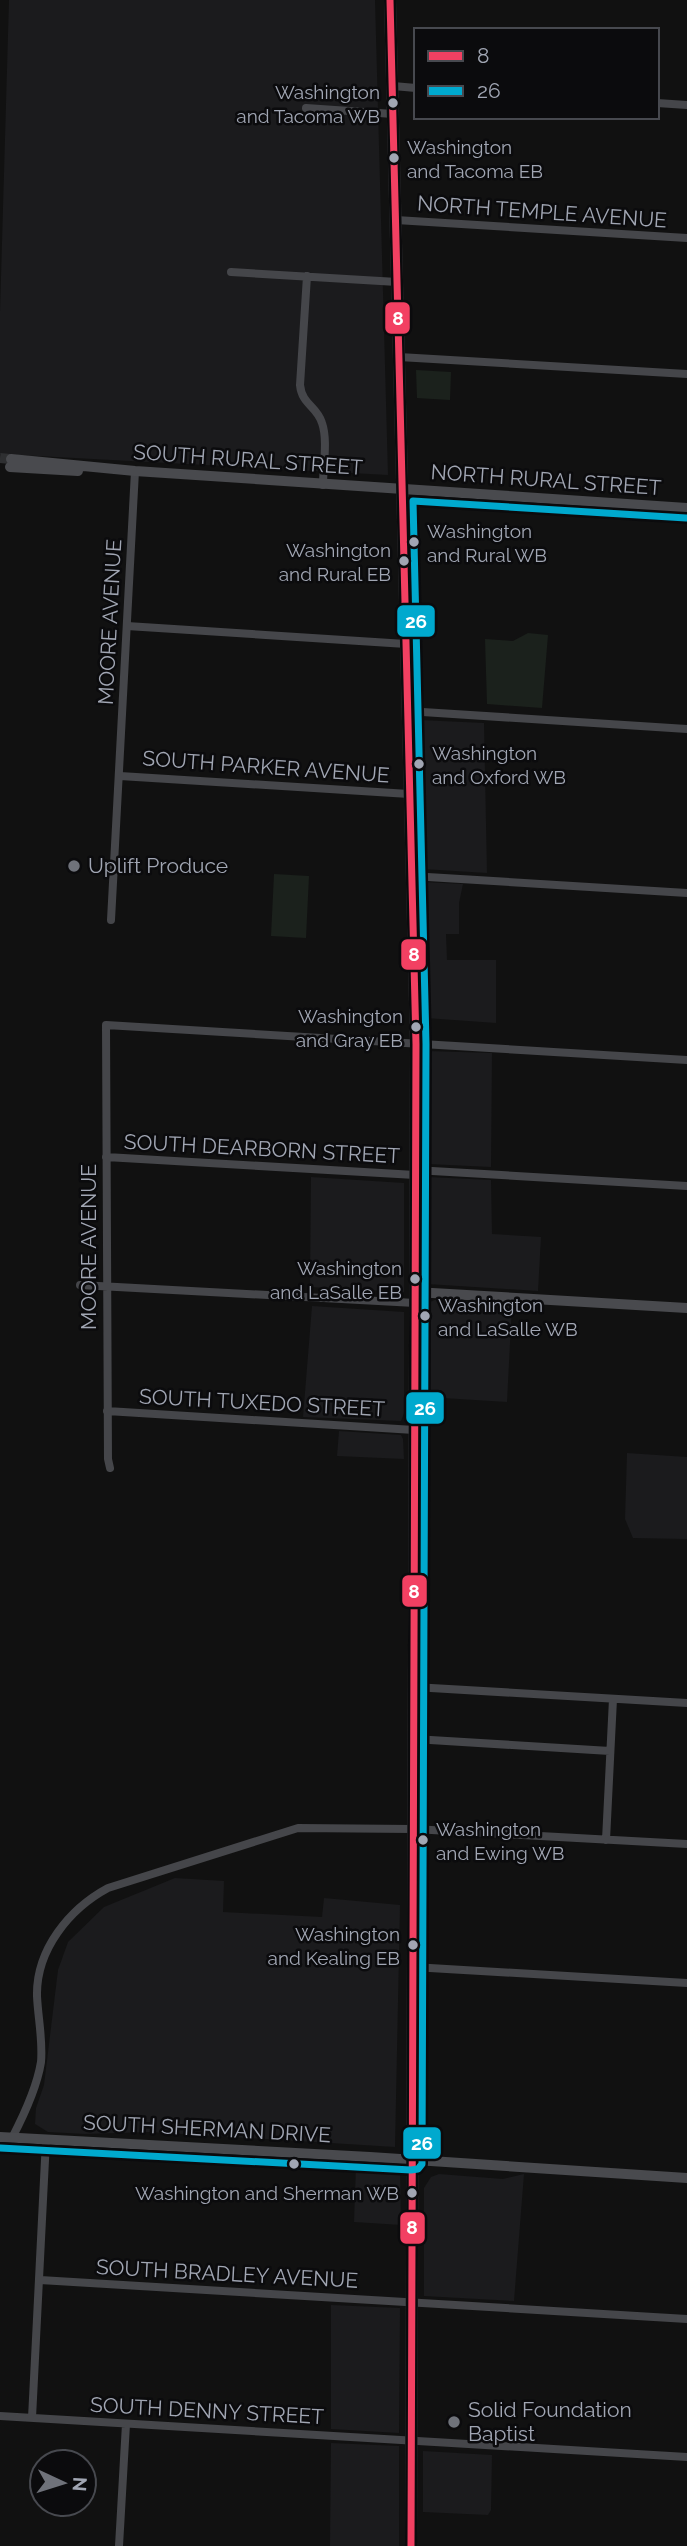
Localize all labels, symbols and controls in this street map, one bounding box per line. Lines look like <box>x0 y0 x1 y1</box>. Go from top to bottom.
legend <box>414 28 659 119</box>
text: 8 <box>477 43 489 68</box>
text: 26 <box>477 78 501 103</box>
place label: Washington and Tacoma WB <box>236 81 380 127</box>
marker: Washington and Tacoma WB <box>386 96 400 110</box>
place label: Washington and Tacoma EB <box>407 136 543 182</box>
marker: Washington and Tacoma EB <box>387 151 401 165</box>
street label: NORTH TEMPLE AVENUE <box>416 190 668 233</box>
line badge: 8 <box>384 301 411 335</box>
text: 8 <box>392 307 404 329</box>
street label: SOUTH RURAL STREET <box>132 439 364 480</box>
street label: NORTH RURAL STREET <box>430 459 662 500</box>
place label: Washington and Rural WB <box>427 520 547 566</box>
marker: Washington and Rural WB <box>407 535 421 549</box>
street label: MOORE AVENUE <box>93 538 126 706</box>
place label: Washington and Rural EB <box>279 539 391 585</box>
marker: Washington and Rural EB <box>397 554 411 568</box>
line badge: 26 <box>396 604 436 638</box>
text: 26 <box>405 610 427 632</box>
place label: Washington and Oxford WB <box>432 742 566 788</box>
street label: SOUTH PARKER AVENUE <box>142 745 390 788</box>
marker: Washington and Oxford WB <box>412 757 426 771</box>
place label: Uplift Produce <box>88 853 228 878</box>
marker: Uplift Produce <box>66 858 82 874</box>
line badge: 8 <box>400 938 427 971</box>
text: 8 <box>408 943 420 965</box>
place label: Washington and Gray EB <box>296 1005 403 1051</box>
marker: Washington and Gray EB <box>409 1020 423 1034</box>
street label: SOUTH DEARBORN STREET <box>123 1129 401 1168</box>
street label: MOORE AVENUE <box>76 1164 101 1330</box>
place label: Washington and LaSalle EB <box>270 1257 402 1303</box>
marker: Washington and LaSalle EB <box>408 1272 422 1286</box>
place label: Washington and LaSalle WB <box>438 1294 578 1340</box>
marker: Washington and LaSalle WB <box>418 1309 432 1323</box>
street label: SOUTH TUXEDO STREET <box>139 1384 386 1421</box>
line badge: 26 <box>405 1391 445 1425</box>
text: 26 <box>414 1397 436 1419</box>
line badge: 8 <box>401 1574 428 1608</box>
text: 8 <box>408 1580 420 1602</box>
place label: Washington and Ewing WB <box>436 1818 564 1864</box>
marker: Washington and Ewing WB <box>416 1833 430 1847</box>
place label: Washington and Kealing EB <box>268 1923 400 1969</box>
marker: Washington and Kealing EB <box>406 1938 420 1952</box>
street label: SOUTH SHERMAN DRIVE <box>83 2110 331 2147</box>
line badge: 26 <box>402 2126 442 2160</box>
text: 26 <box>411 2132 433 2154</box>
unlabelled marker <box>287 2157 301 2171</box>
place label: Washington and Sherman WB <box>135 2182 399 2204</box>
marker: Washington and Sherman WB <box>405 2186 419 2200</box>
line badge: 8 <box>399 2211 426 2245</box>
text: 8 <box>406 2216 418 2238</box>
street label: SOUTH BRADLEY AVENUE <box>95 2254 359 2293</box>
street label: SOUTH DENNY STREET <box>89 2392 325 2429</box>
place label: Solid Foundation Baptist <box>468 2397 632 2446</box>
marker: Solid Foundation Baptist <box>446 2414 462 2430</box>
north arrow <box>28 2448 98 2518</box>
text: N <box>68 2476 91 2492</box>

